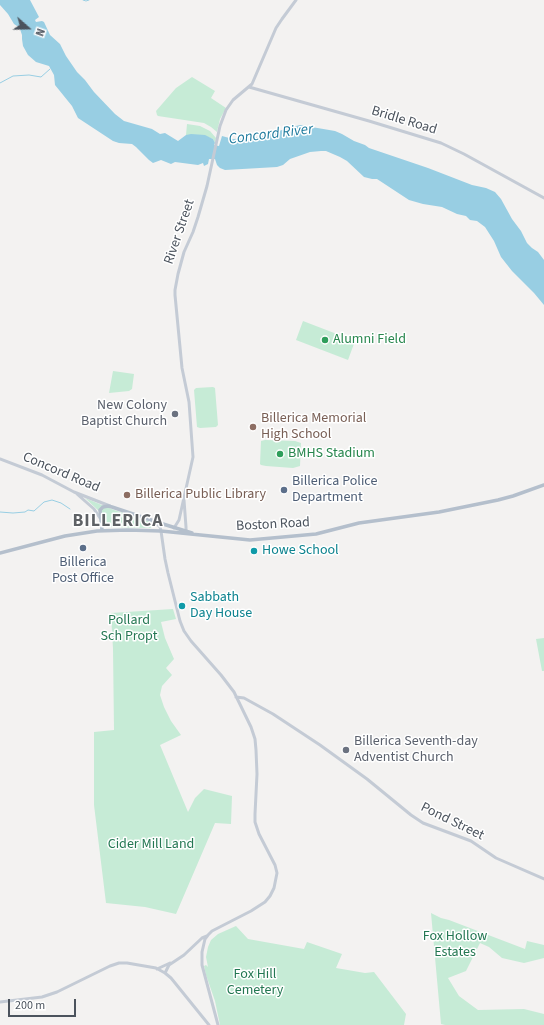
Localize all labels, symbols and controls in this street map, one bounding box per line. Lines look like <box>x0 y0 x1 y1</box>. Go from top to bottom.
north arrow <box>8 8 48 48</box>
text: N <box>31 26 48 38</box>
street label: Bridle Road <box>369 103 439 139</box>
water label: Concord River <box>228 121 314 149</box>
street label: River Street <box>161 197 199 267</box>
place label: Alumni Field <box>333 332 406 348</box>
marker: Alumni Field <box>320 335 330 345</box>
place label: New Colony Baptist Church <box>81 398 167 430</box>
marker: New Colony Baptist Church <box>170 409 180 419</box>
place label: Billerica Memorial High School <box>261 411 366 444</box>
marker: Billerica Memorial High School <box>248 422 258 432</box>
place label: BMHS Stadium <box>288 446 375 462</box>
street label: Concord Road <box>20 449 102 497</box>
marker: BMHS Stadium <box>275 449 285 459</box>
place label: Billerica Police Department <box>292 474 377 506</box>
marker: Billerica Police Department <box>279 485 289 495</box>
place label: Billerica Public Library <box>135 487 266 503</box>
marker: Billerica Public Library <box>122 490 132 500</box>
district label: BILLERICA <box>72 511 164 533</box>
street label: Boston Road <box>236 515 310 535</box>
marker: Billerica Post Office <box>78 543 88 553</box>
place label: Howe School <box>262 543 339 559</box>
marker: Howe School <box>249 546 259 556</box>
place label: Billerica Post Office <box>52 555 114 588</box>
place label: Sabbath Day House <box>190 590 252 622</box>
marker: Sabbath Day House <box>177 601 187 611</box>
park label: Pollard Sch Propt <box>101 613 157 646</box>
place label: Billerica Seventh-day Adventist Church <box>354 734 478 766</box>
marker: Billerica Seventh-day Adventist Church <box>341 745 351 755</box>
street label: Pond Street <box>418 799 486 845</box>
park label: Cider Mill Land <box>108 837 194 853</box>
park label: Fox Hollow Estates <box>423 929 487 962</box>
park label: Fox Hill Cemetery <box>227 967 283 1000</box>
scale bar <box>10 991 78 1017</box>
text: 200 m <box>15 997 45 1014</box>

